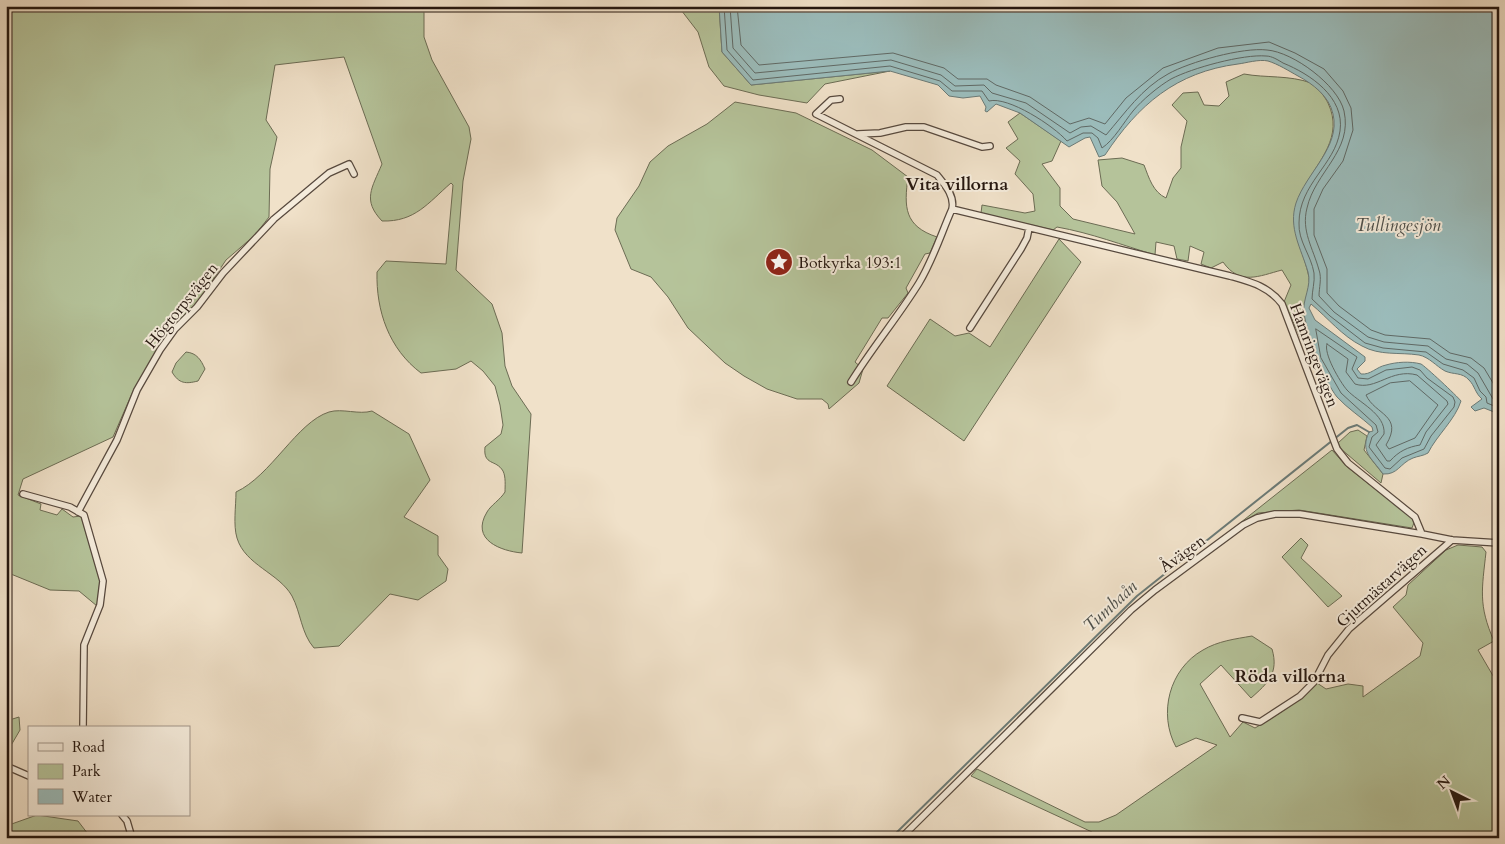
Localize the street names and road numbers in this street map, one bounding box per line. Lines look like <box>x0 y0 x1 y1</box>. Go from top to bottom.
street label: Högtorpsvägen <box>140 258 223 353</box>
street label: Hamringevägen <box>1284 300 1344 411</box>
street label: Åvägen <box>1155 530 1210 578</box>
street label: Gjutmästarvägen <box>1331 539 1432 632</box>

